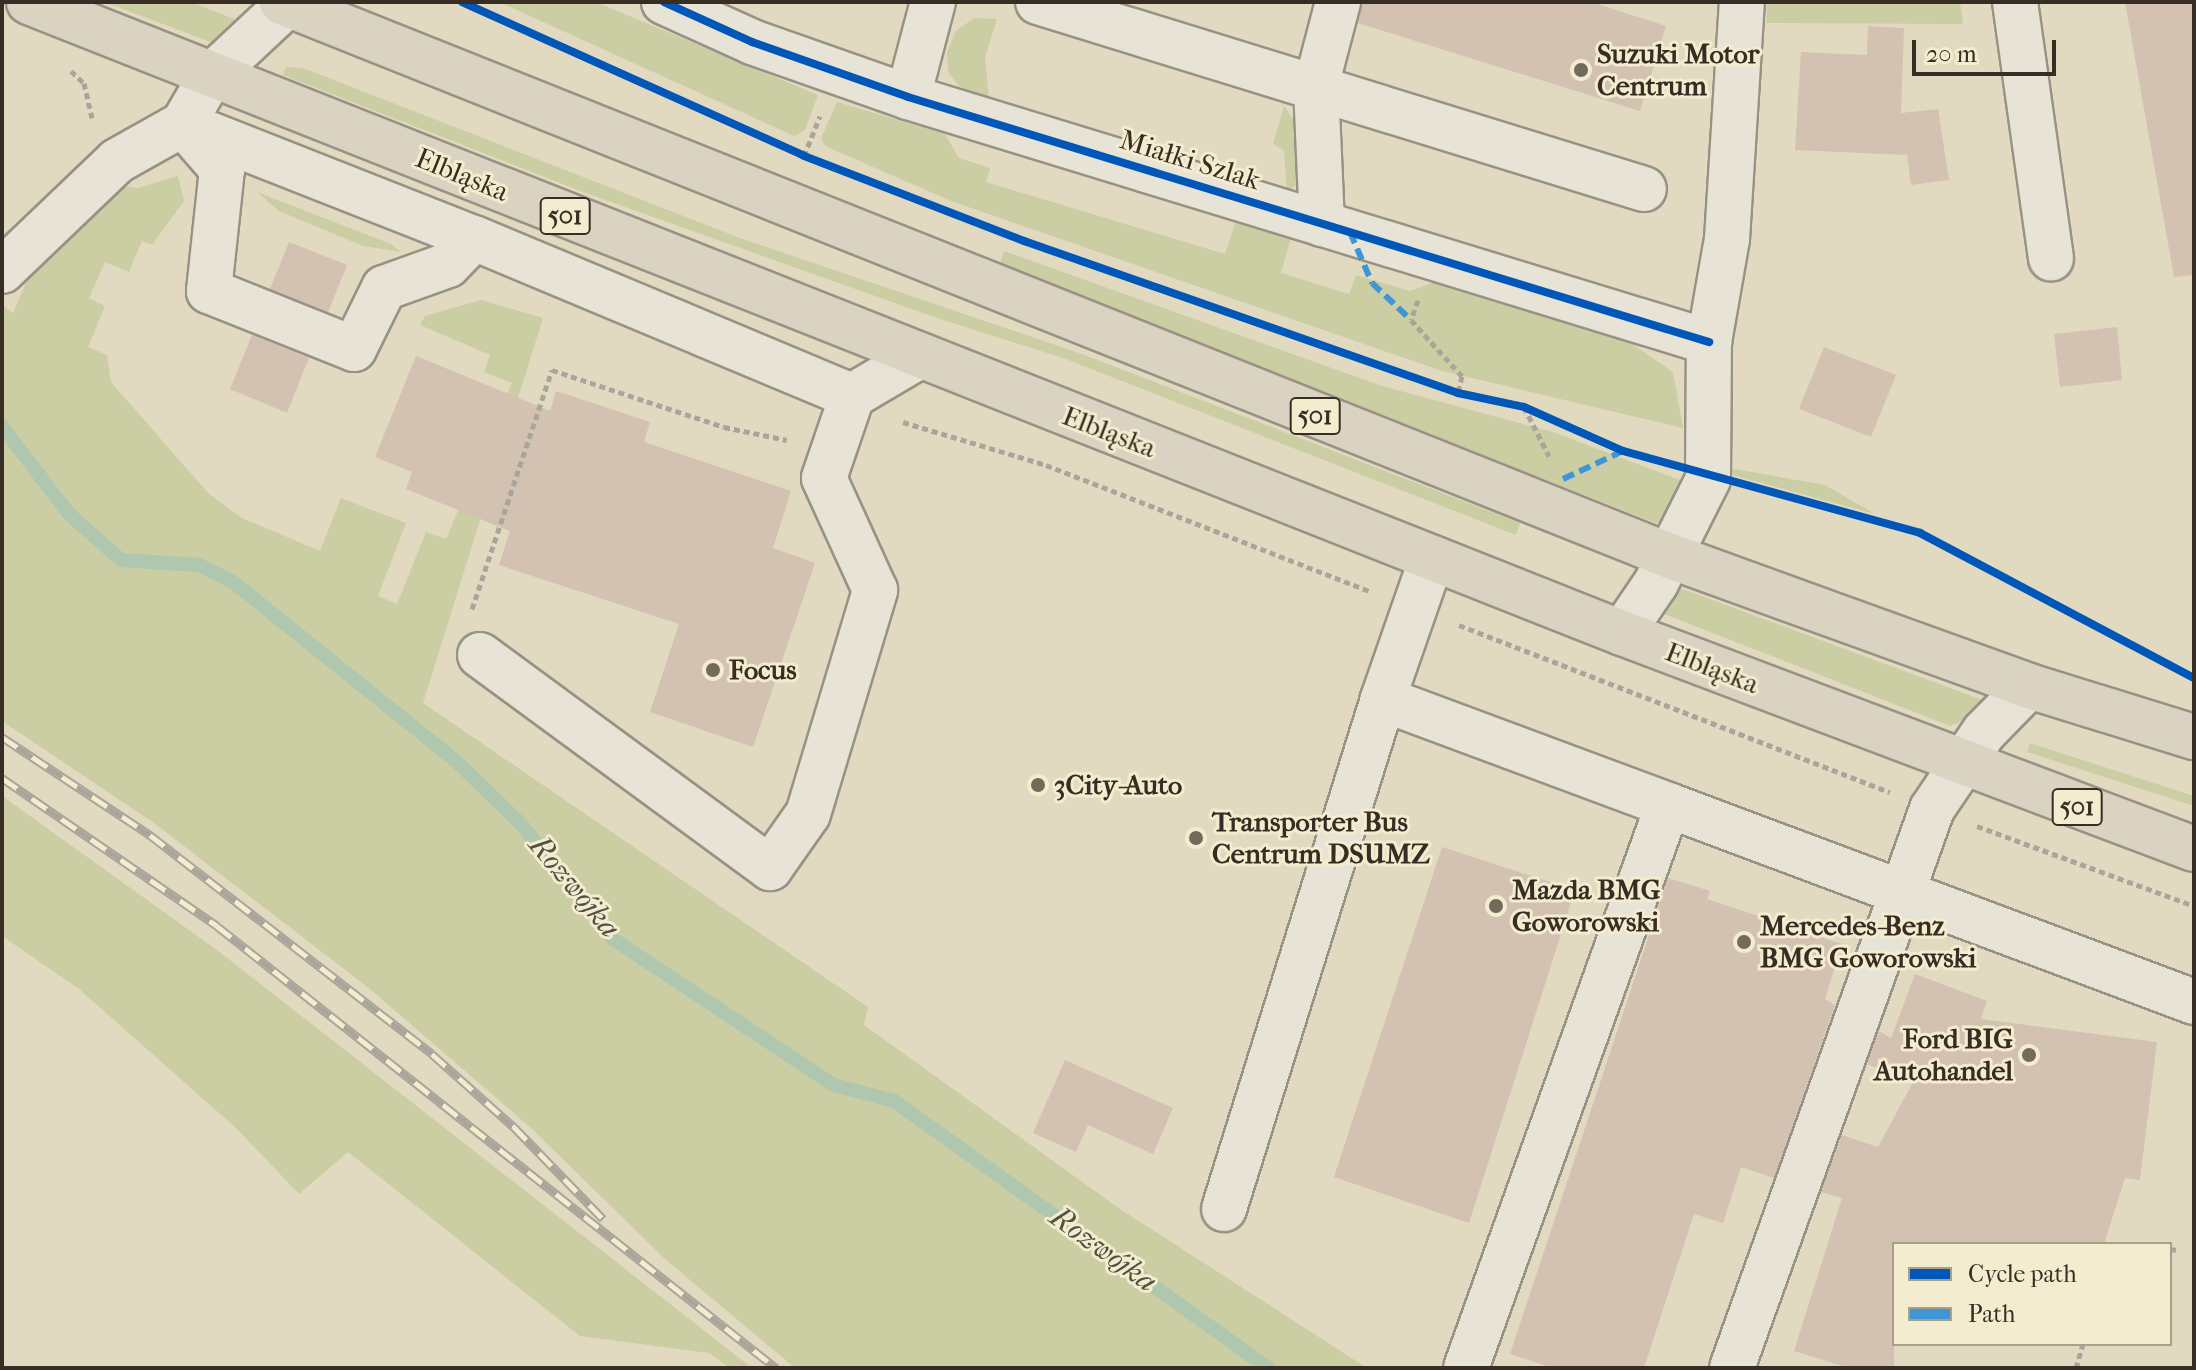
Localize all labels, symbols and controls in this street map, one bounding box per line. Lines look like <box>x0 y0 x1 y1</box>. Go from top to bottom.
scale bar <box>1916 24 2060 74</box>
place label: Suzuki Motor Centrum <box>1597 37 1759 103</box>
text: 20 m <box>1926 40 1977 68</box>
marker: Suzuki Motor Centrum <box>1572 61 1590 79</box>
street label: Miałki Szlak <box>1116 123 1264 197</box>
street label: Elbląska <box>411 141 513 209</box>
road number: 501 <box>539 194 591 238</box>
road number: 501 <box>1289 394 1341 438</box>
street label: Elbląska <box>1058 399 1160 465</box>
street label: Elbląska <box>1661 635 1763 701</box>
place label: Focus <box>729 653 797 687</box>
marker: Focus <box>704 661 722 679</box>
place label: 3City-Auto <box>1054 768 1182 802</box>
marker: 3City-Auto <box>1029 776 1047 794</box>
road number: 501 <box>2051 785 2103 829</box>
place label: Transporter Bus Centrum DSUMZ <box>1212 805 1430 871</box>
water label: Rozwójka <box>521 828 627 946</box>
marker: Transporter Bus Centrum DSUMZ <box>1187 829 1205 847</box>
place label: Mazda BMG Goworowski <box>1512 873 1660 939</box>
marker: Mazda BMG Goworowski <box>1487 897 1505 915</box>
place label: Mercedes-Benz BMG Goworowski <box>1760 909 1976 975</box>
marker: Mercedes-Benz BMG Goworowski <box>1735 933 1753 951</box>
place label: Ford BIG Autohandel <box>1874 1022 2013 1088</box>
marker: Ford BIG Autohandel <box>2020 1046 2038 1064</box>
water label: Rozwójka <box>1043 1199 1163 1301</box>
legend <box>1892 1242 2172 1346</box>
text: Cycle path <box>1968 1260 2077 1288</box>
text: Path <box>1968 1300 2015 1328</box>

